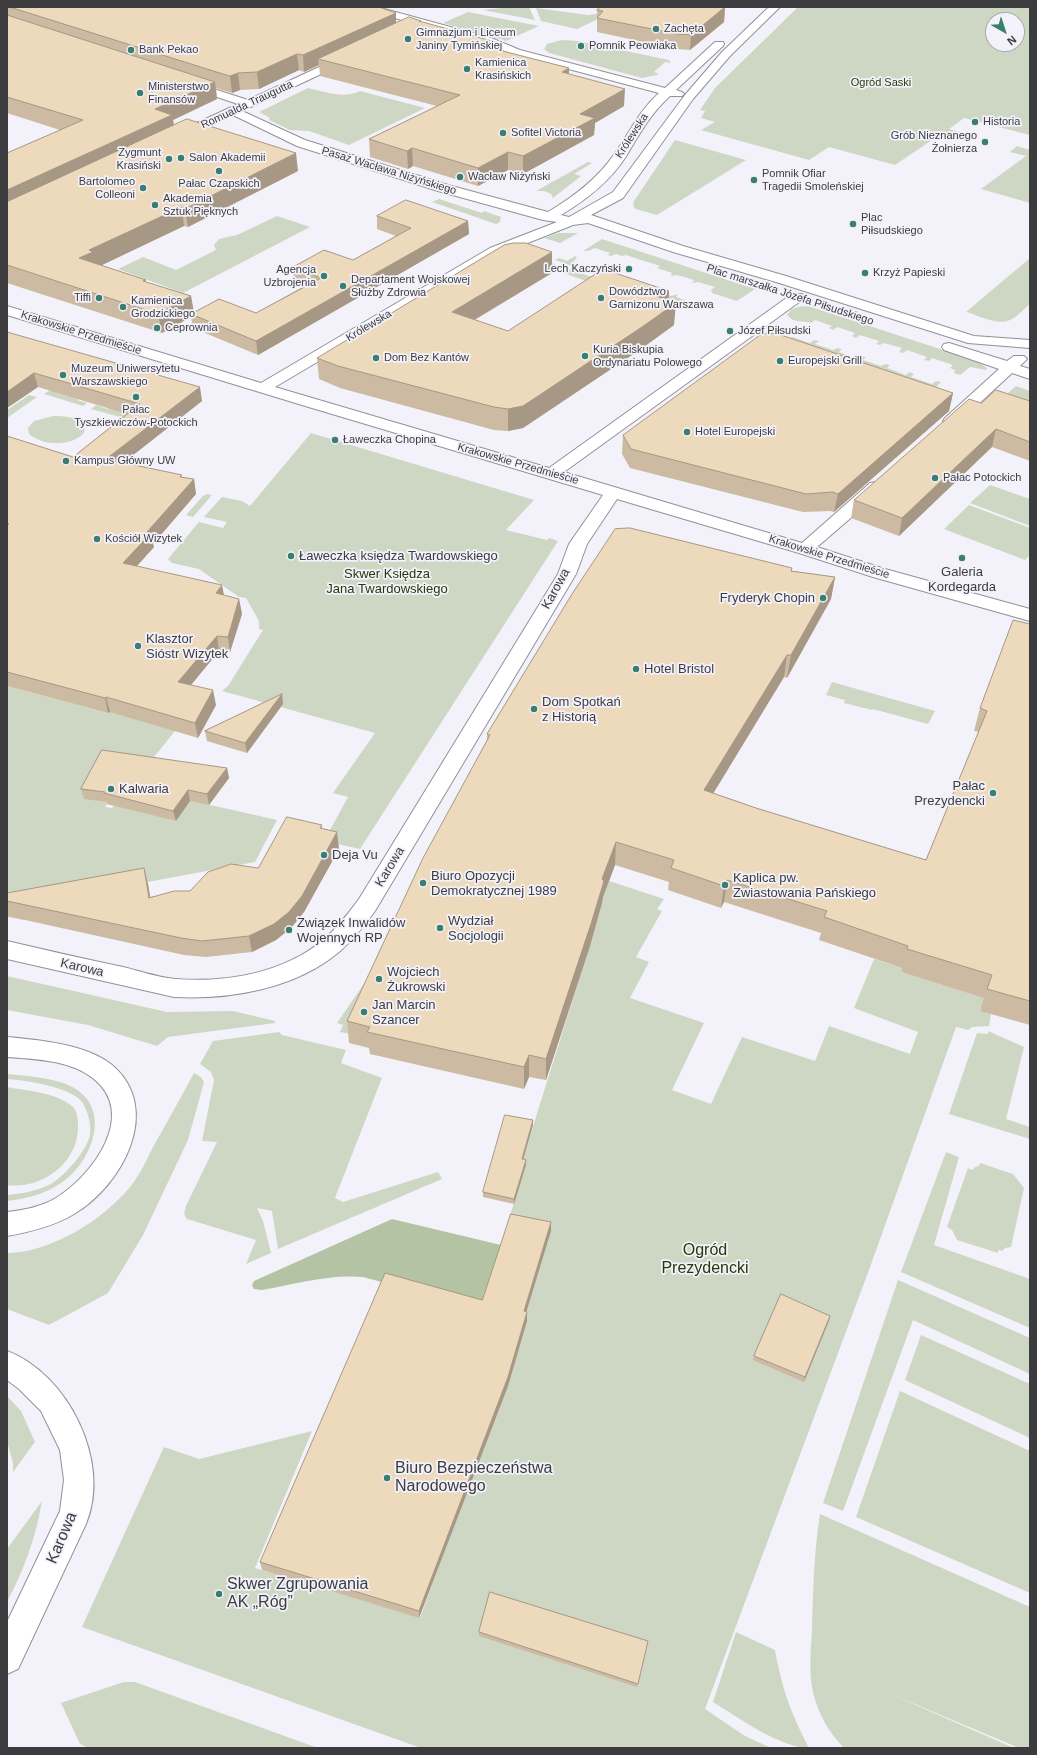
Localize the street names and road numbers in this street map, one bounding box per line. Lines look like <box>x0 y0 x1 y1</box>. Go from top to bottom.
street label: Romualda Traugutta <box>199 78 295 132</box>
street label: Królewska <box>613 111 651 161</box>
street label: Pasaż Wacława Niżyńskiego <box>320 144 458 198</box>
street label: Plac marszałka Józefa Piłsudskiego <box>705 262 875 328</box>
street label: Królewska <box>344 307 394 345</box>
street label: Krakowskie Przedmieście <box>19 308 143 358</box>
street label: Krakowskie Przedmieście <box>456 440 580 488</box>
street label: Krakowskie Przedmieście <box>767 532 891 582</box>
street label: Karowa <box>538 566 574 612</box>
street label: Karowa <box>372 844 408 890</box>
street label: Karowa <box>59 955 105 981</box>
street label: Karowa <box>43 1509 81 1567</box>

